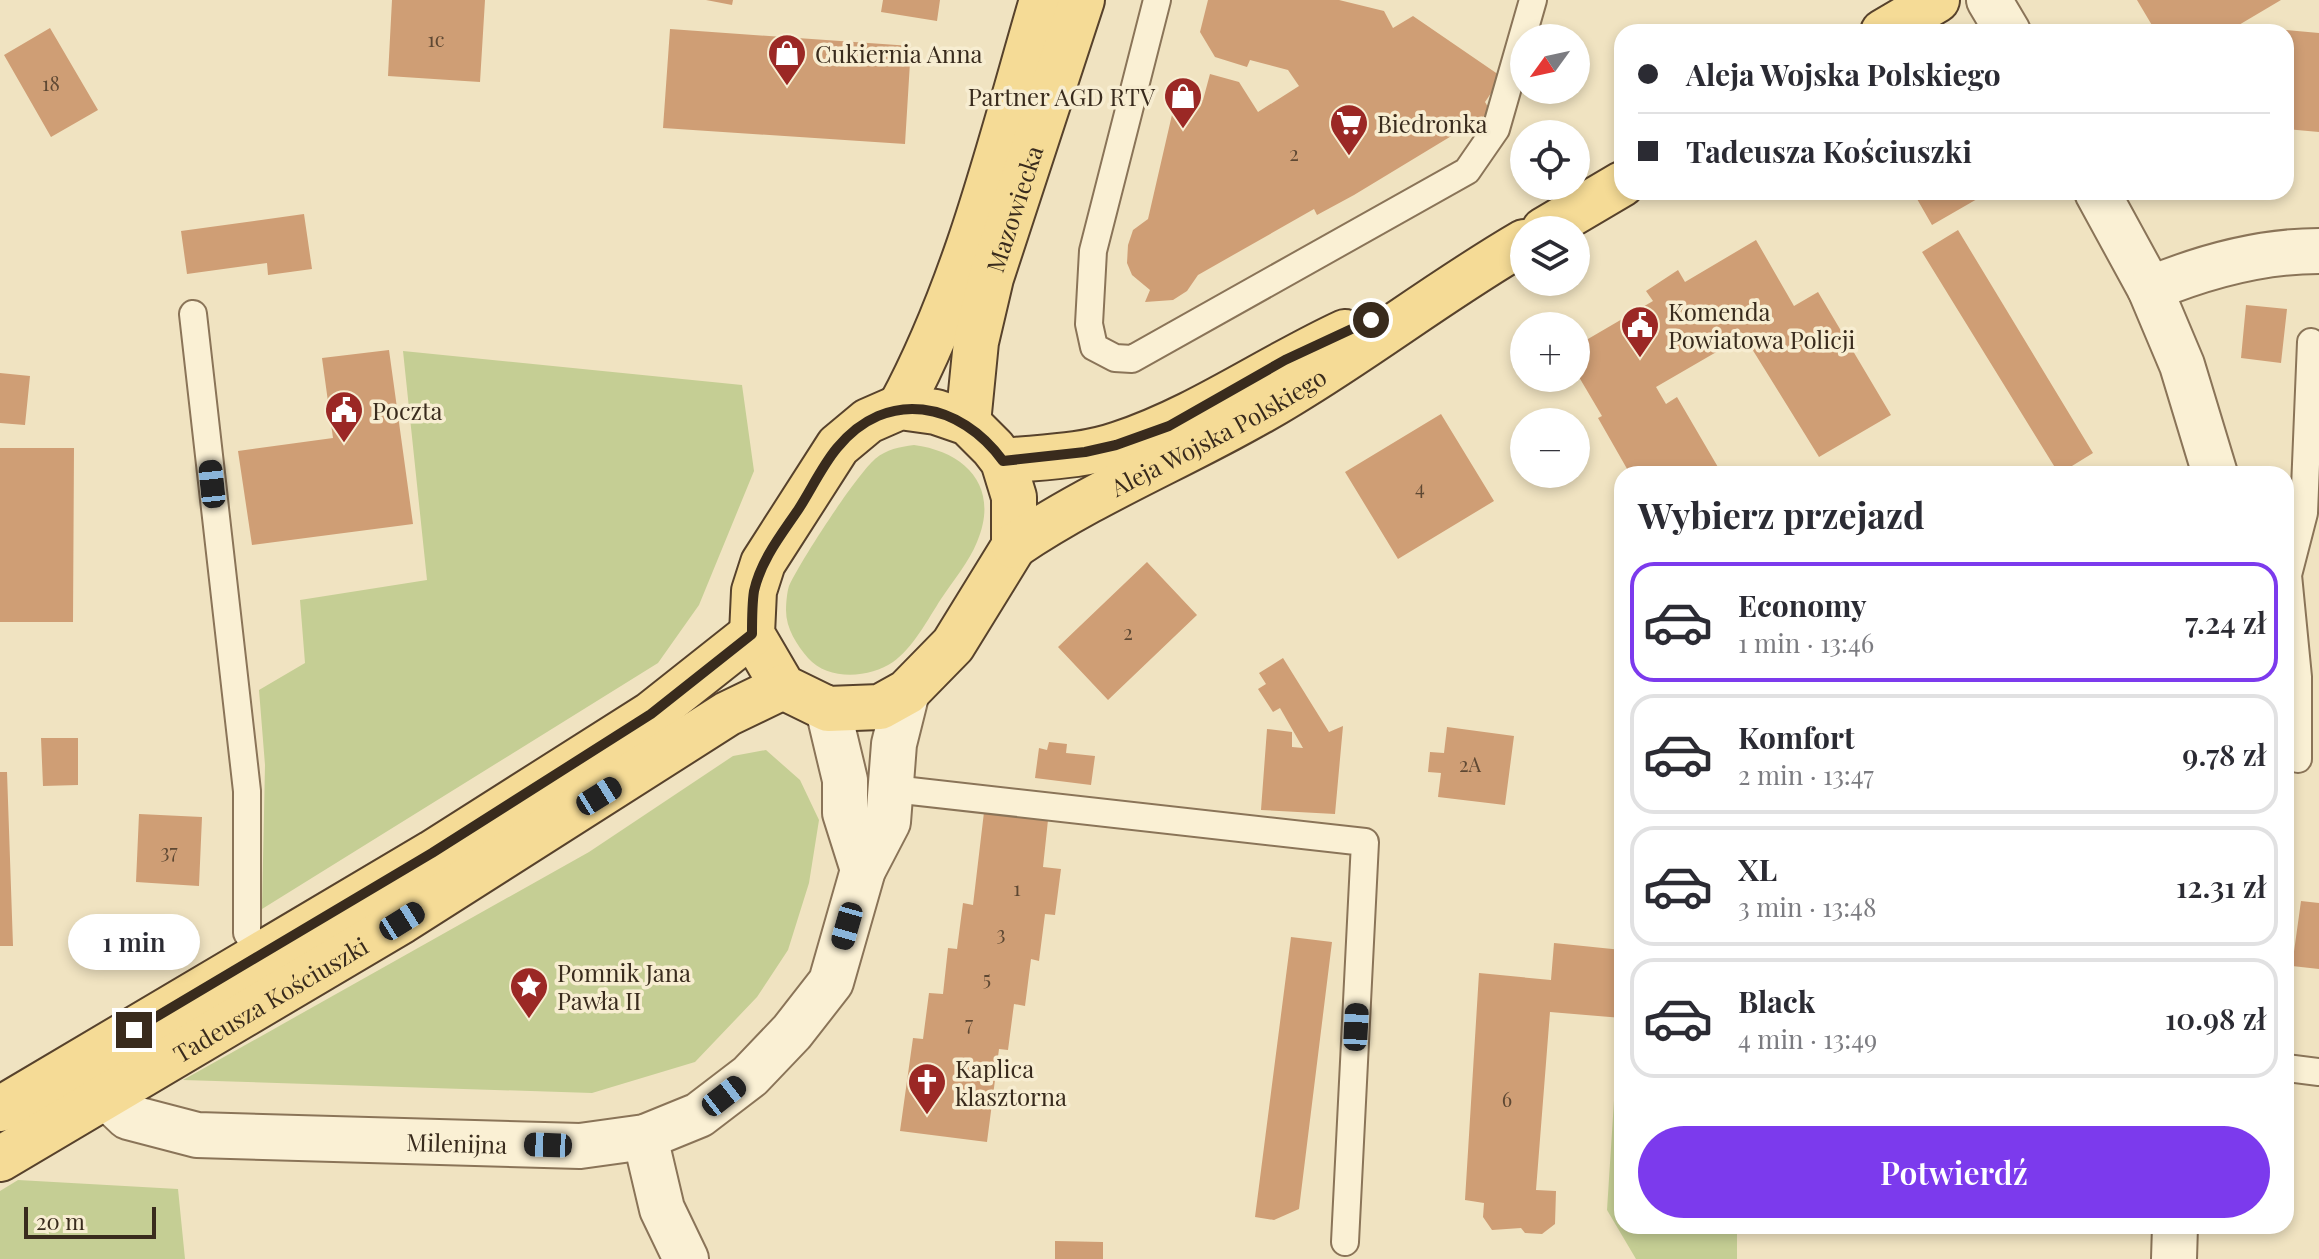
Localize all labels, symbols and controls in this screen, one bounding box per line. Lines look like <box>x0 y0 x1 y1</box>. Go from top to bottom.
north arrow <box>1510 24 1590 104</box>
map controls <box>1510 24 1590 488</box>
house number: 1c <box>427 25 445 52</box>
shop icon: Cukiernia Anna <box>766 32 808 87</box>
place label: Cukiernia Anna <box>815 37 982 69</box>
text: Aleja Wojska Polskiego <box>1686 54 2001 94</box>
house number: 18 <box>42 69 60 96</box>
shop icon: Partner AGD RTV <box>1162 75 1204 130</box>
place label: Partner AGD RTV <box>968 80 1156 112</box>
supermarket icon: Biedronka <box>1328 102 1370 157</box>
place label: Biedronka <box>1377 107 1488 139</box>
button: locate <box>1510 120 1590 200</box>
text: Tadeusza Kościuszki <box>1686 131 1972 171</box>
house number: 2 <box>1289 139 1299 166</box>
street label: Mazowiecka <box>978 141 1049 276</box>
button: layers <box>1510 216 1590 296</box>
place label: Komenda Powiatowa Policji <box>1668 295 1855 355</box>
route start <box>1353 302 1389 338</box>
public building icon: Komenda Powiatowa Policji <box>1619 304 1661 359</box>
button: + <box>1510 312 1590 392</box>
street label: Aleja Wojska Polskiego <box>1104 360 1332 503</box>
public building icon: Poczta <box>323 389 365 444</box>
place label: Poczta <box>372 394 443 426</box>
button: − <box>1510 408 1590 488</box>
car <box>198 459 226 509</box>
house number: 4 <box>1415 473 1425 500</box>
text: Wybierz przejazd <box>1638 490 1925 538</box>
text: Economy <box>1738 585 1867 625</box>
icon: car <box>1642 586 1714 658</box>
text: 7.24 zł <box>2185 602 2266 642</box>
house number: 2 <box>1123 618 1133 645</box>
text: 1 min · 13:46 <box>1738 625 1874 660</box>
text: Komfort <box>1738 717 1855 757</box>
icon: car <box>1642 718 1714 790</box>
text: 9.78 zł <box>2182 734 2266 774</box>
house number: 2A <box>1459 750 1481 777</box>
text: 2 min · 13:47 <box>1738 757 1874 792</box>
car <box>572 773 626 819</box>
house number: 37 <box>160 837 178 864</box>
text: XL <box>1738 849 1777 889</box>
icon: car <box>1642 850 1714 922</box>
text: 12.31 zł <box>2176 866 2266 906</box>
house number: 1 <box>1013 874 1021 901</box>
text: 3 min · 13:48 <box>1738 889 1876 924</box>
car <box>375 898 429 944</box>
car <box>829 900 865 952</box>
callout: 1 min <box>68 914 200 970</box>
house number: 3 <box>996 919 1006 946</box>
text: 1 min <box>102 924 166 959</box>
street label: Tadeusza Kościuszki <box>167 929 373 1069</box>
place label: Pomnik Jana Pawła II <box>557 956 691 1016</box>
house number: 5 <box>983 964 991 991</box>
place icon: Pomnik Jana Pawła II <box>508 965 550 1020</box>
text: Black <box>1738 981 1815 1021</box>
icon: car <box>1642 982 1714 1054</box>
text: 10.98 zł <box>2165 998 2266 1038</box>
car <box>1343 1002 1369 1052</box>
house number: 7 <box>965 1009 973 1036</box>
route end <box>116 1012 152 1048</box>
text: 4 min · 13:49 <box>1738 1021 1877 1056</box>
place label: Kaplica klasztorna <box>955 1052 1067 1112</box>
church icon: Kaplica klasztorna <box>906 1061 948 1116</box>
car <box>698 1072 750 1120</box>
house number: 6 <box>1502 1085 1512 1112</box>
street label: Milenijna <box>406 1125 508 1160</box>
button: Potwierdź <box>1638 1126 2270 1218</box>
car <box>524 1132 572 1158</box>
scale bar <box>24 1203 156 1239</box>
text: 20 m <box>36 1206 85 1236</box>

